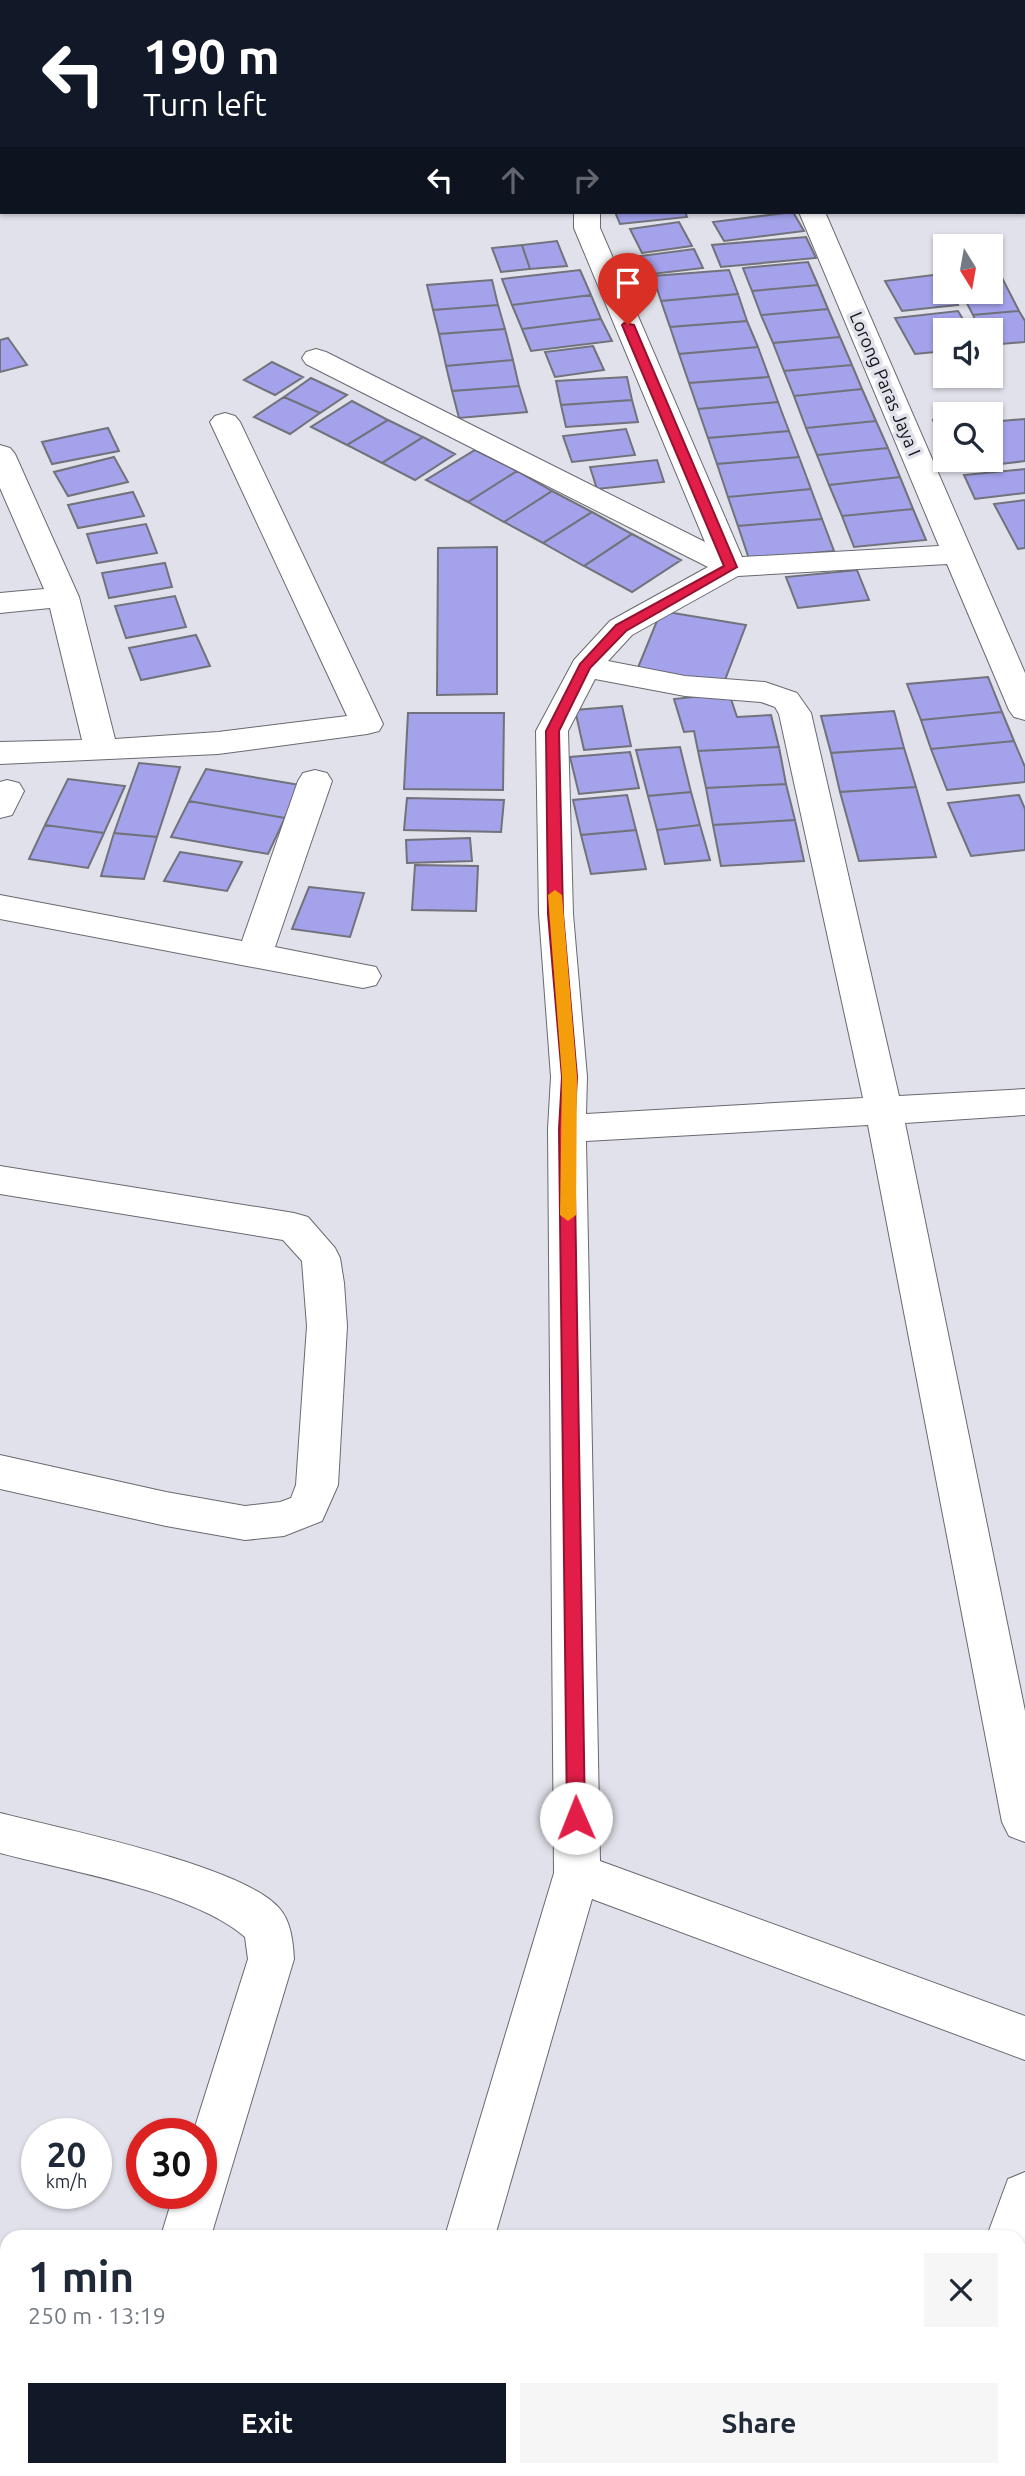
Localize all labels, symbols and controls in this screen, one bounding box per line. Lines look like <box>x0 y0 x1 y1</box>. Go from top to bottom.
icon: left <box>28 28 119 119</box>
text: 190 m <box>143 28 280 83</box>
text: Turn left <box>143 86 267 122</box>
icon: left <box>421 161 459 199</box>
icon: ahead <box>494 161 532 199</box>
icon: right <box>567 161 605 199</box>
north arrow <box>933 234 1003 304</box>
map controls <box>933 234 1003 472</box>
pin <box>598 253 658 325</box>
icon: arrive <box>609 264 647 302</box>
street label: Lorong Paras Jaya I <box>847 309 925 459</box>
button: sound <box>933 318 1003 388</box>
button: search <box>933 402 1003 472</box>
position arrow <box>539 1781 613 1855</box>
speed limit sign: 30 <box>126 2118 217 2209</box>
text: 20 <box>47 2134 86 2174</box>
text: km/h <box>46 2171 87 2191</box>
text: 1 min <box>28 2253 134 2300</box>
button: close <box>924 2253 998 2327</box>
text: 250 m · 13:19 <box>28 2303 166 2328</box>
button: Exit <box>28 2383 506 2463</box>
button: Share <box>520 2383 998 2463</box>

